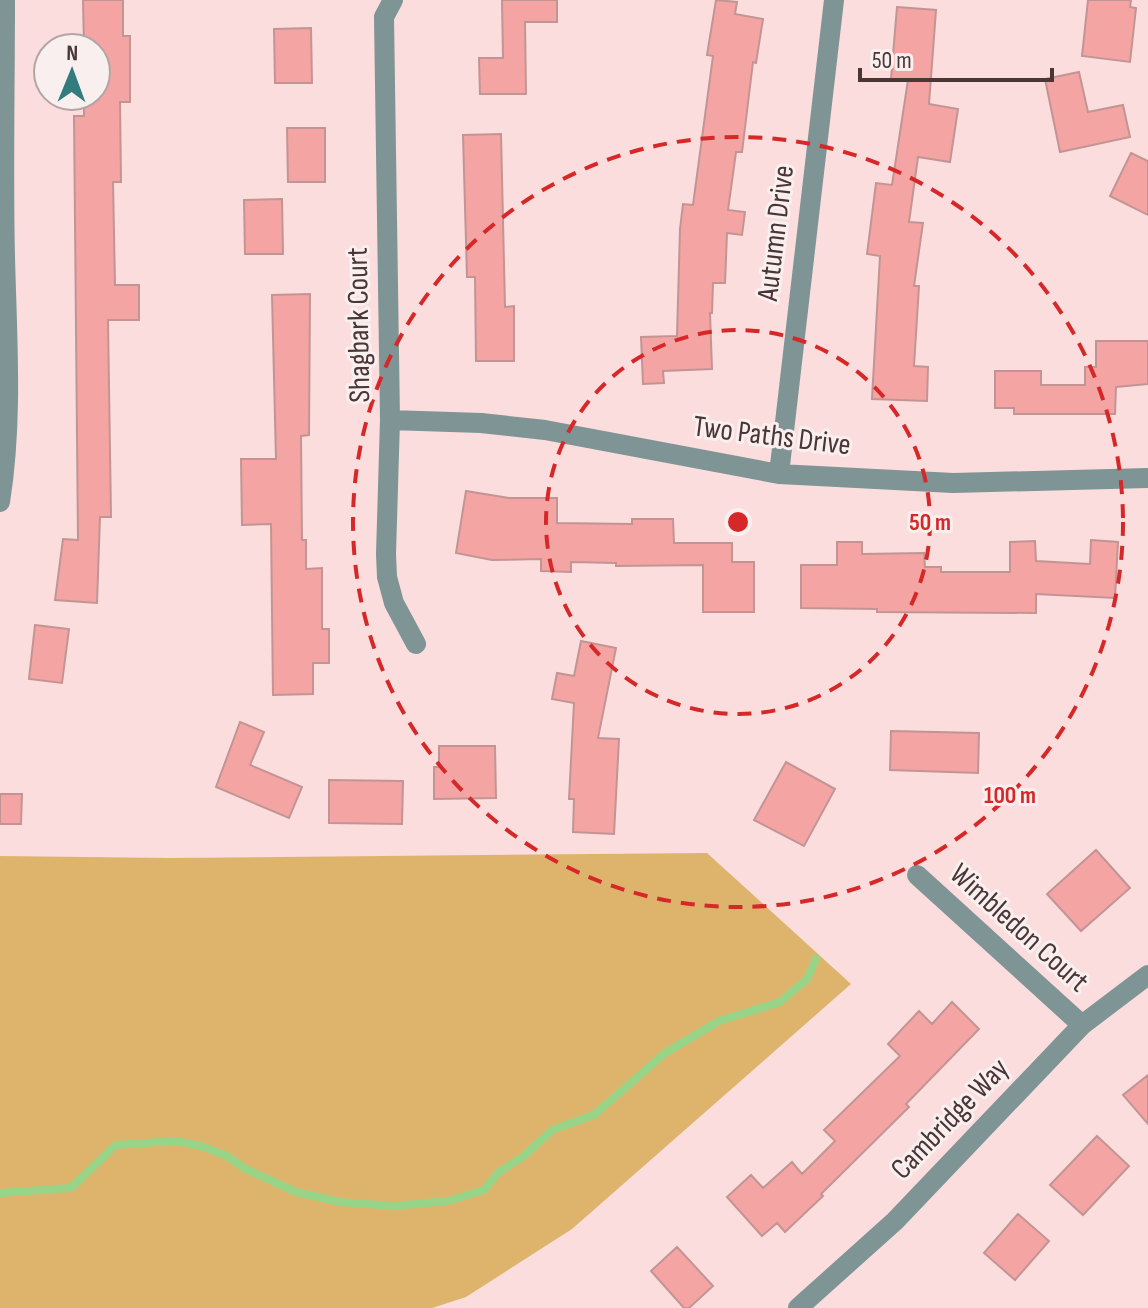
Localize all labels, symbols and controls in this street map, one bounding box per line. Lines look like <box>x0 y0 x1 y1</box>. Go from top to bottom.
north arrow <box>32 32 112 112</box>
scale bar <box>860 32 1052 82</box>
text: N <box>66 40 78 67</box>
text: 50 m <box>872 46 912 75</box>
street label: Autumn Drive <box>750 163 802 304</box>
street label: Shagbark Court <box>340 247 378 403</box>
street label: Two Paths Drive <box>691 408 853 464</box>
centre of rings <box>724 508 752 536</box>
text: 50 m <box>909 508 951 537</box>
text: 100 m <box>984 781 1036 810</box>
street label: Wimbledon Court <box>942 856 1096 1000</box>
street label: Cambridge Way <box>883 1051 1017 1187</box>

